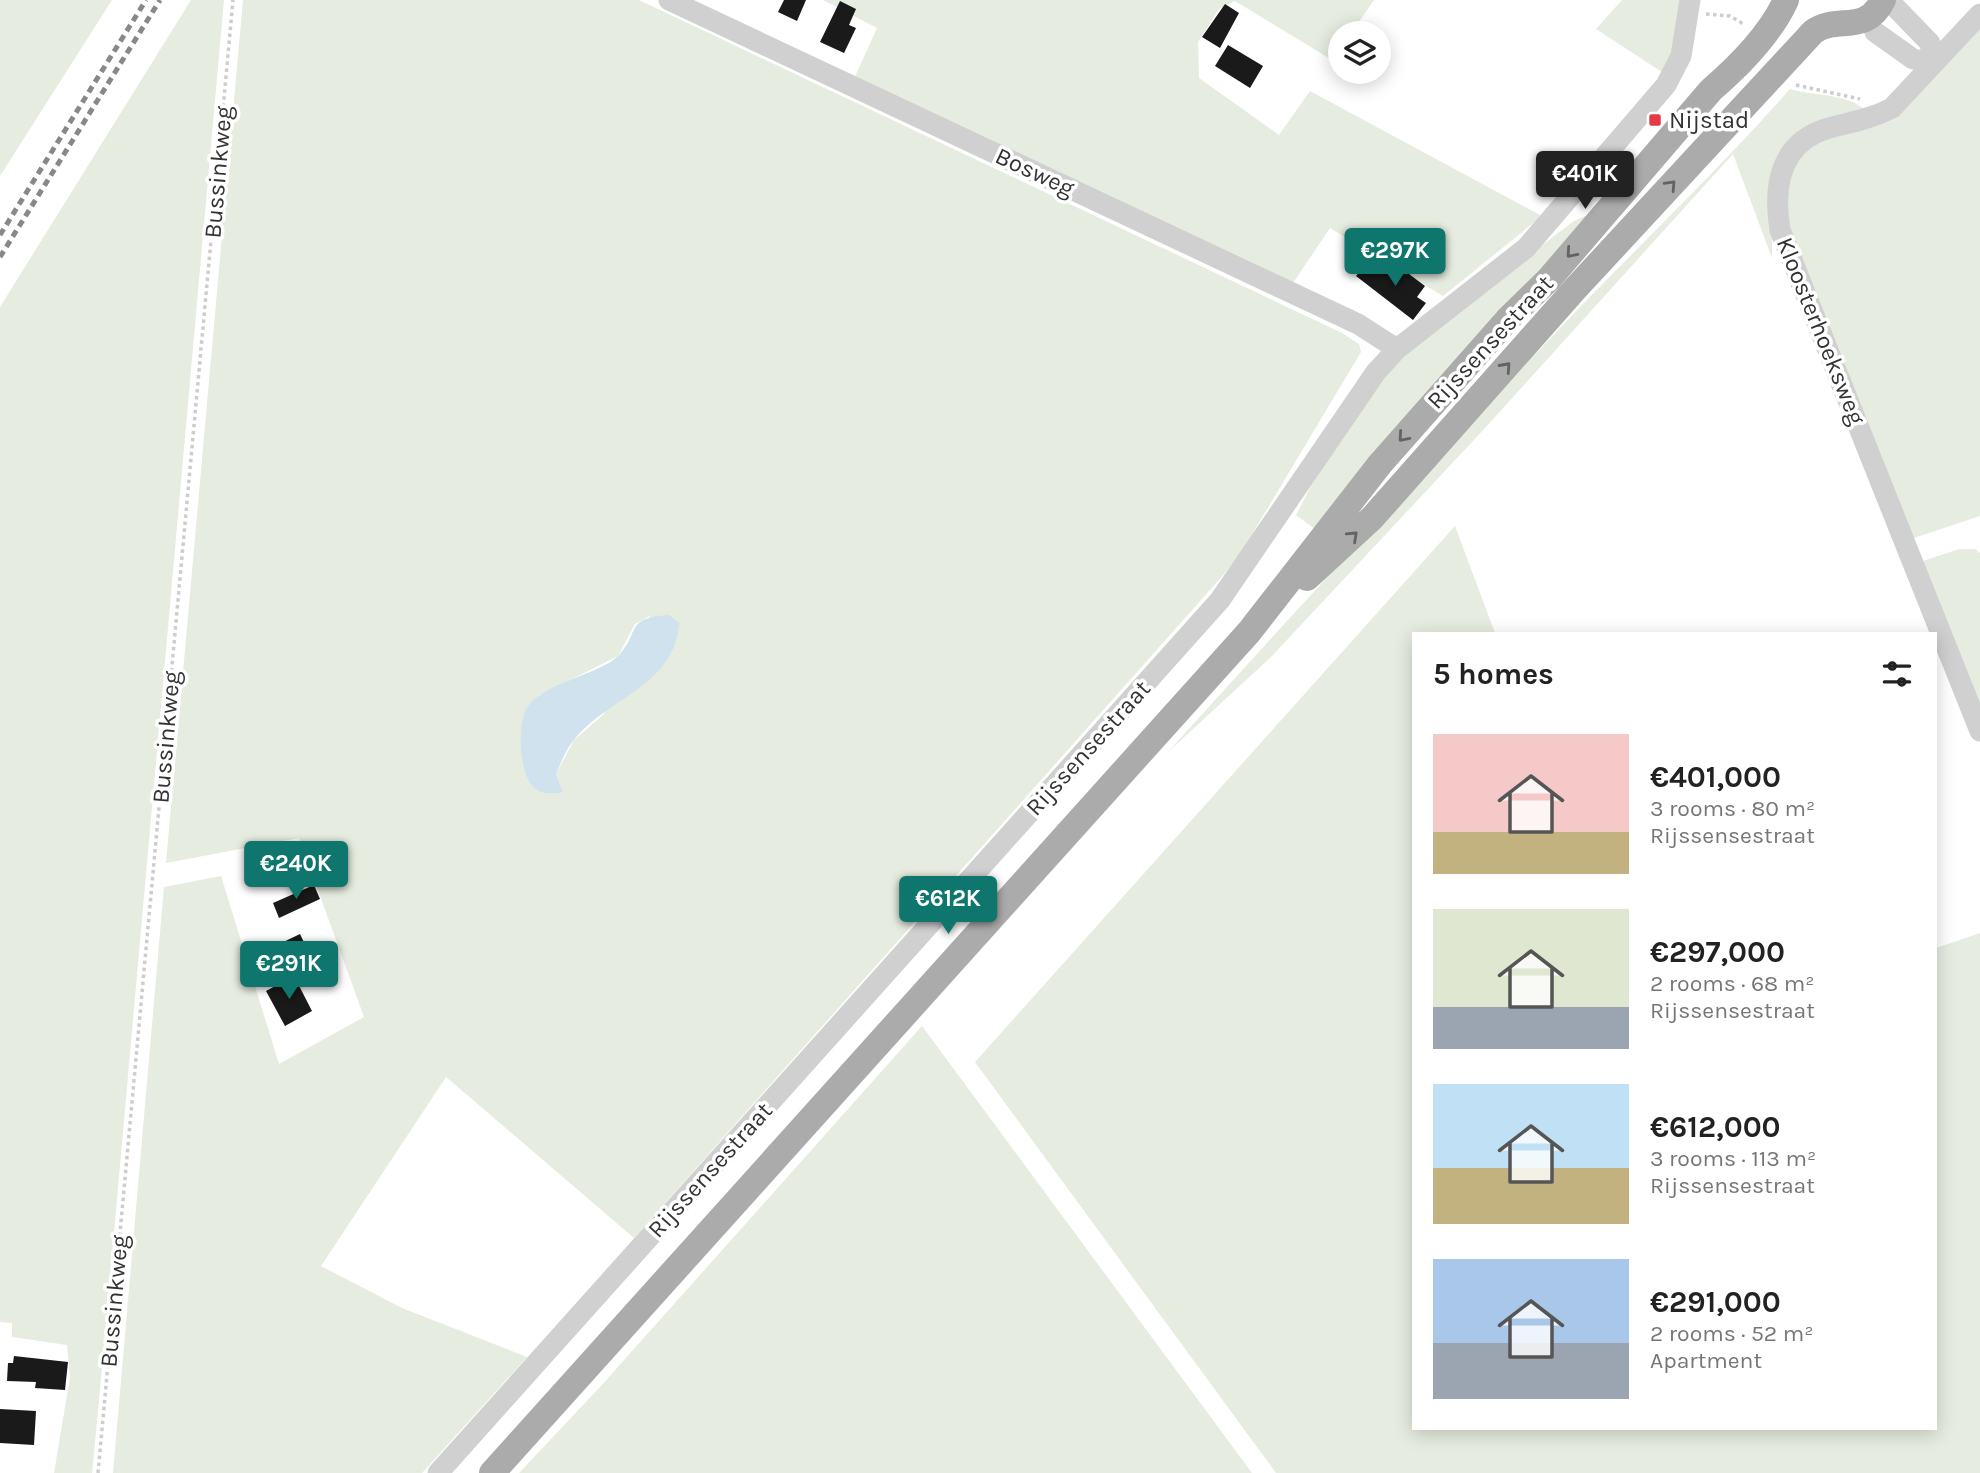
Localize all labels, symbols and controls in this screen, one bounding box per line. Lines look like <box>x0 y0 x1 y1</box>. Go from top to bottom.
map controls <box>1328 21 1391 84</box>
button: layers <box>1328 21 1391 84</box>
street label: Bussinkweg <box>198 104 238 240</box>
place label: Nijstad <box>1669 106 1749 134</box>
marker: Nijstad <box>1647 112 1663 128</box>
street label: Bosweg <box>991 142 1079 203</box>
pin: €401K <box>1536 152 1634 211</box>
text: €401K <box>1552 160 1618 187</box>
one-way arrow <box>1662 180 1675 193</box>
pin: €297K <box>1346 229 1444 288</box>
street label: Kloosterhoeksweg <box>1771 233 1872 429</box>
text: €297K <box>1361 237 1430 264</box>
one-way arrow <box>1567 245 1579 258</box>
street label: Rijssensestraat <box>1421 270 1559 414</box>
one-way arrow <box>1498 362 1510 375</box>
one-way arrow <box>1399 429 1411 442</box>
one-way arrow <box>1345 531 1358 544</box>
icon: filters <box>1878 655 1916 693</box>
text: 5 homes <box>1433 656 1554 692</box>
street label: Bussinkweg <box>146 669 186 805</box>
street label: Rijssensestraat <box>1020 675 1156 821</box>
text: €401,000 <box>1650 759 1781 795</box>
icon: home <box>1489 762 1573 846</box>
text: 3 rooms · 80 m² <box>1650 795 1815 822</box>
text: Rijssensestraat <box>1650 822 1815 849</box>
pin: €240K <box>247 842 345 901</box>
text: €240K <box>260 850 332 877</box>
pin: €612K <box>899 876 997 936</box>
text: €612K <box>915 885 981 912</box>
text: €297,000 <box>1650 934 1785 970</box>
icon: home <box>1489 937 1573 1021</box>
pin: €291K <box>240 942 338 1001</box>
text: €291K <box>256 950 322 977</box>
text: 2 rooms · 68 m² <box>1650 970 1814 997</box>
text: Rijssensestraat <box>1650 997 1815 1024</box>
street label: Rijssensestraat <box>642 1097 778 1243</box>
text: €612,000 <box>1650 1109 1781 1145</box>
icon: home <box>1489 1112 1573 1196</box>
text: 3 rooms · 113 m² <box>1650 1145 1816 1172</box>
text: Rijssensestraat <box>1650 1172 1815 1199</box>
street label: Bussinkweg <box>94 1233 134 1369</box>
text: €291,000 <box>1650 1284 1781 1320</box>
icon: home <box>1489 1287 1573 1371</box>
text: 2 rooms · 52 m² <box>1650 1320 1813 1347</box>
text: Apartment <box>1650 1347 1762 1374</box>

